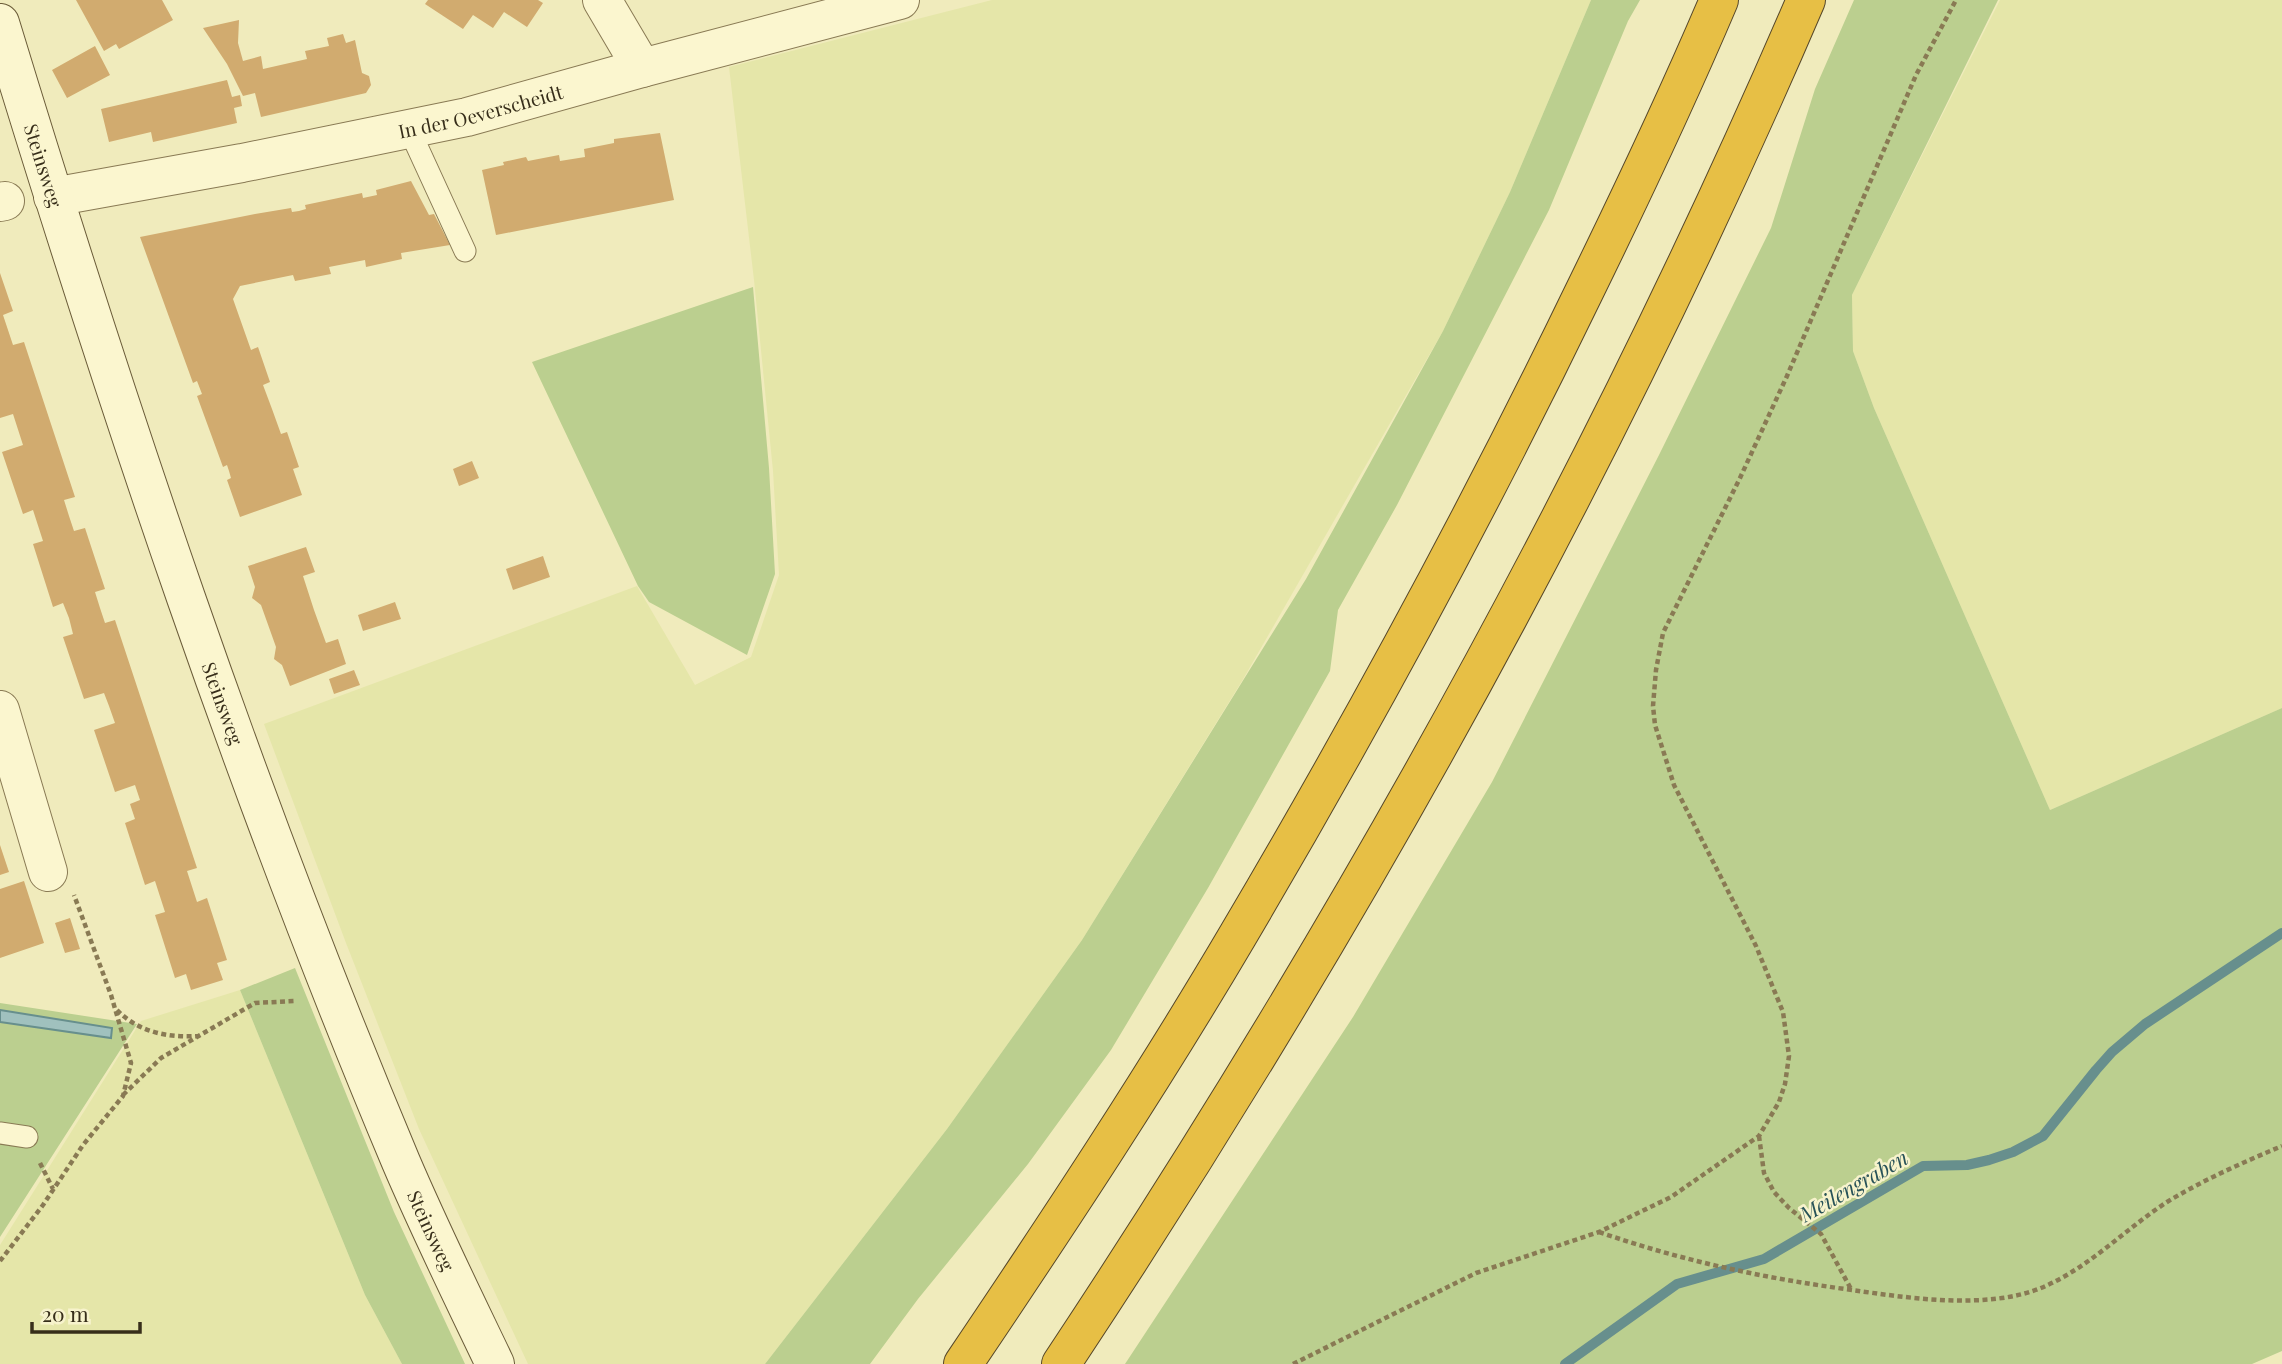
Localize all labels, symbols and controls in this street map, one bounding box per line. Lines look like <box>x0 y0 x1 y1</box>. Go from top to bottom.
street label: In der Oeverscheidt <box>396 78 566 144</box>
street label: Steinsweg <box>19 120 69 210</box>
street label: Steinsweg <box>197 658 250 748</box>
water label: Meilengraben <box>1793 1143 1912 1228</box>
street label: Steinsweg <box>402 1186 462 1275</box>
scale bar <box>32 1290 140 1334</box>
text: 20 m <box>42 1299 89 1327</box>

